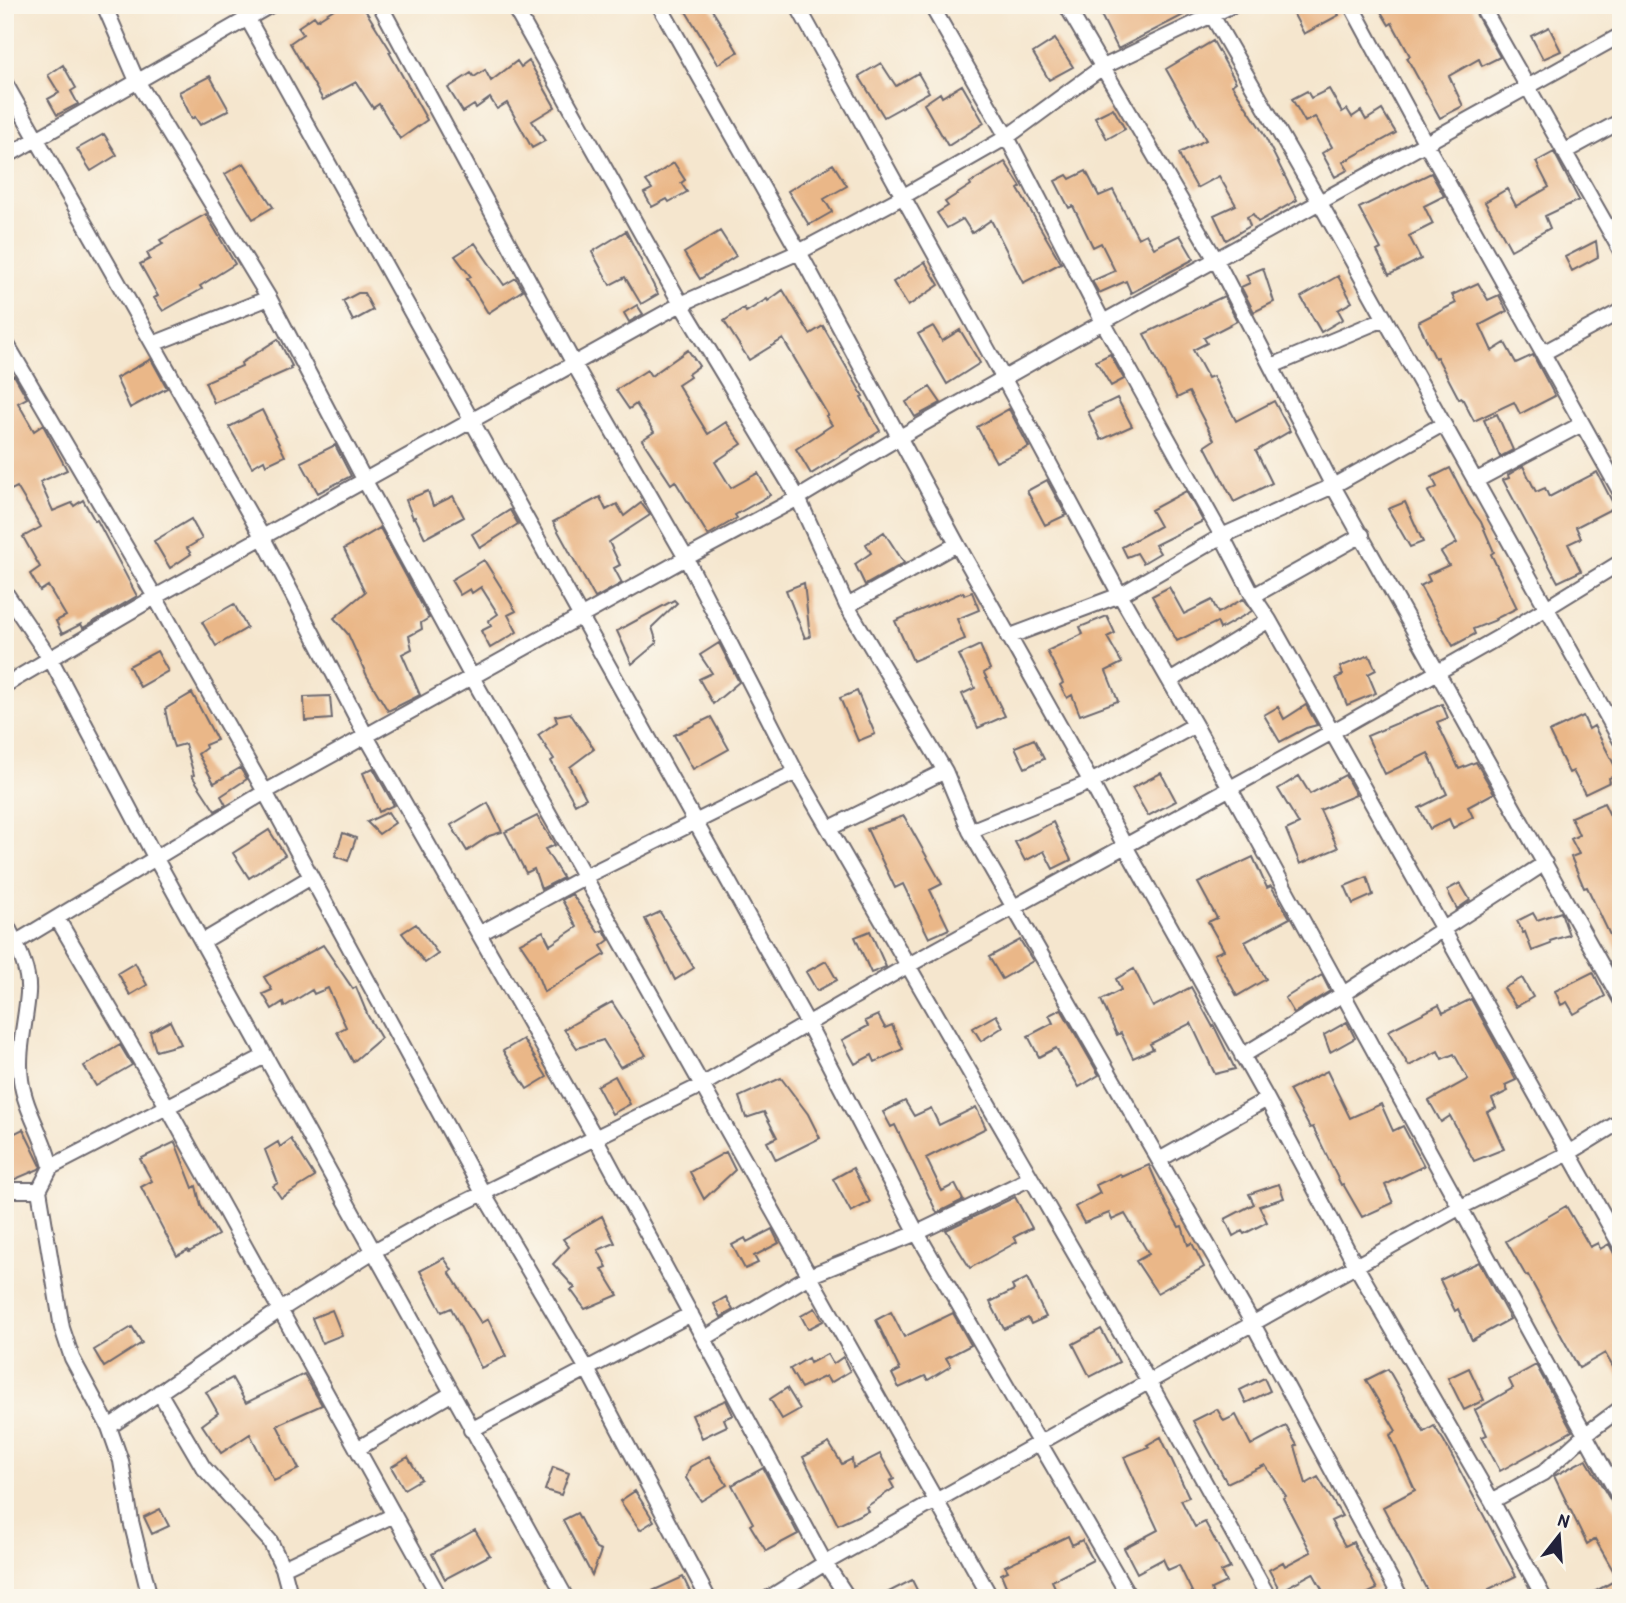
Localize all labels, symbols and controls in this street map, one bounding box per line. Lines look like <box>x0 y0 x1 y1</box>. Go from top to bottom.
north arrow <box>1524 1502 1594 1572</box>
text: N <box>1555 1506 1573 1534</box>

